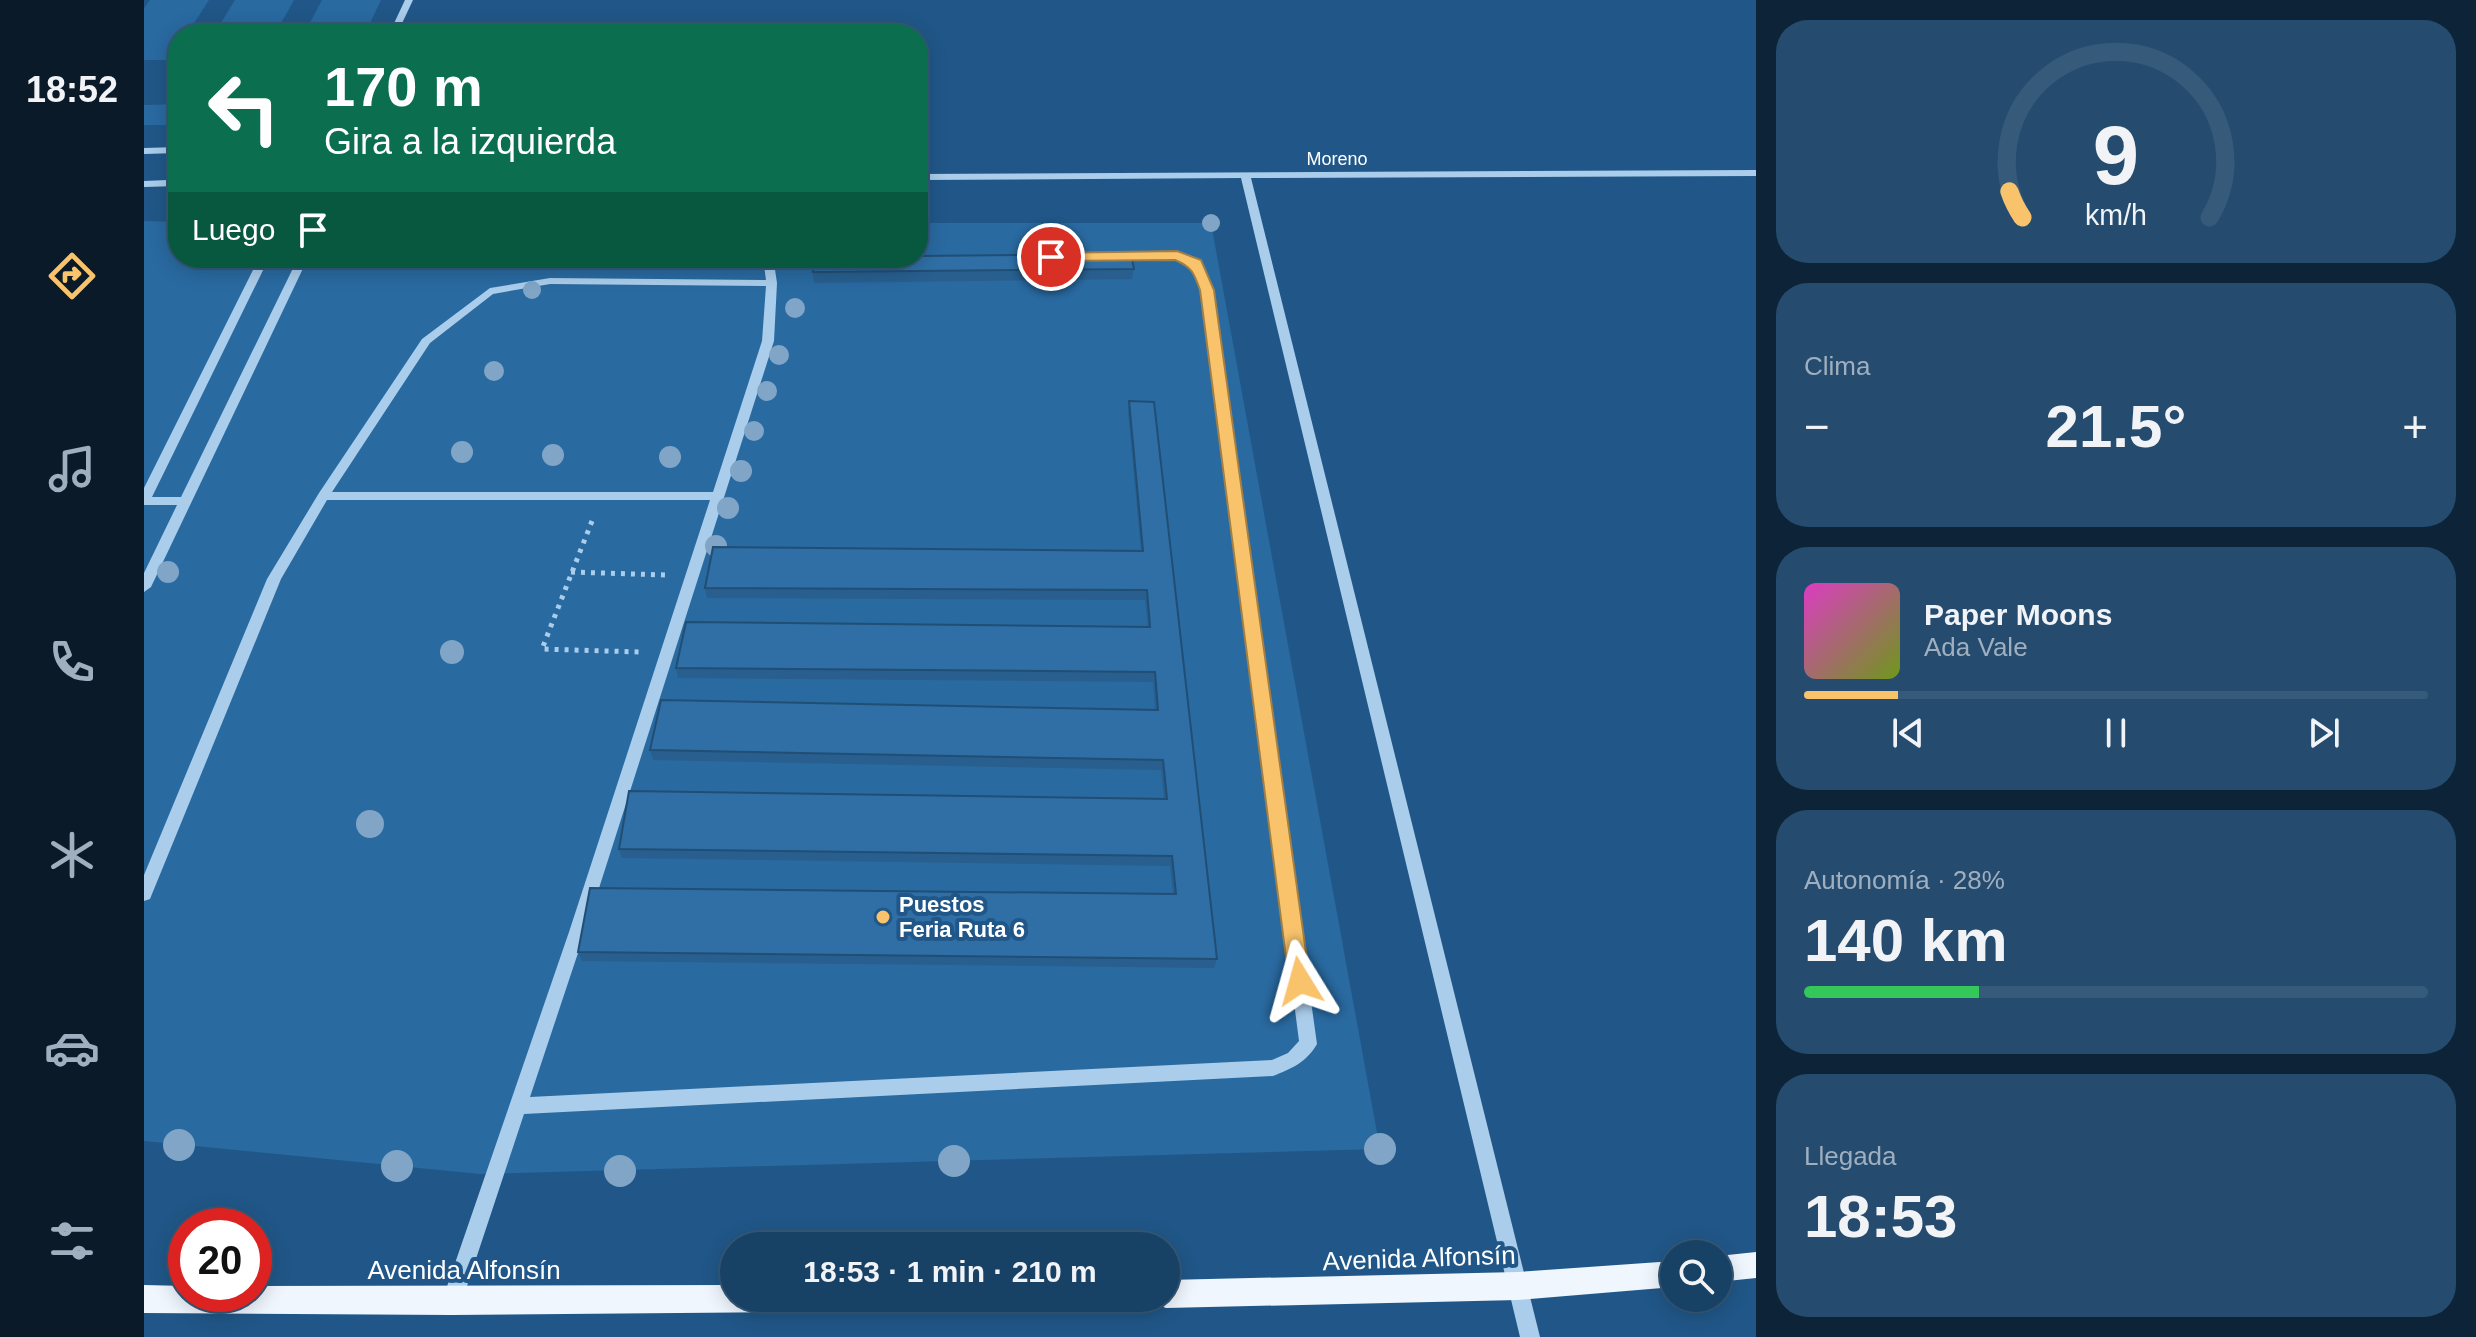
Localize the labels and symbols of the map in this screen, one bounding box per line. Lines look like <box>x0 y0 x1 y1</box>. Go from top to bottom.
street label: Moreno <box>1306 149 1368 169</box>
pin <box>1017 223 1085 291</box>
place label: Puestos Feria Ruta 6 <box>899 892 1025 942</box>
marker: Puestos Feria Ruta 6 <box>874 908 892 926</box>
position arrow <box>1258 939 1342 1023</box>
speed limit sign: 20 <box>168 1208 272 1312</box>
street label: Avenida Alfonsín <box>1322 1240 1516 1276</box>
street label: Avenida Alfonsín <box>367 1255 561 1285</box>

